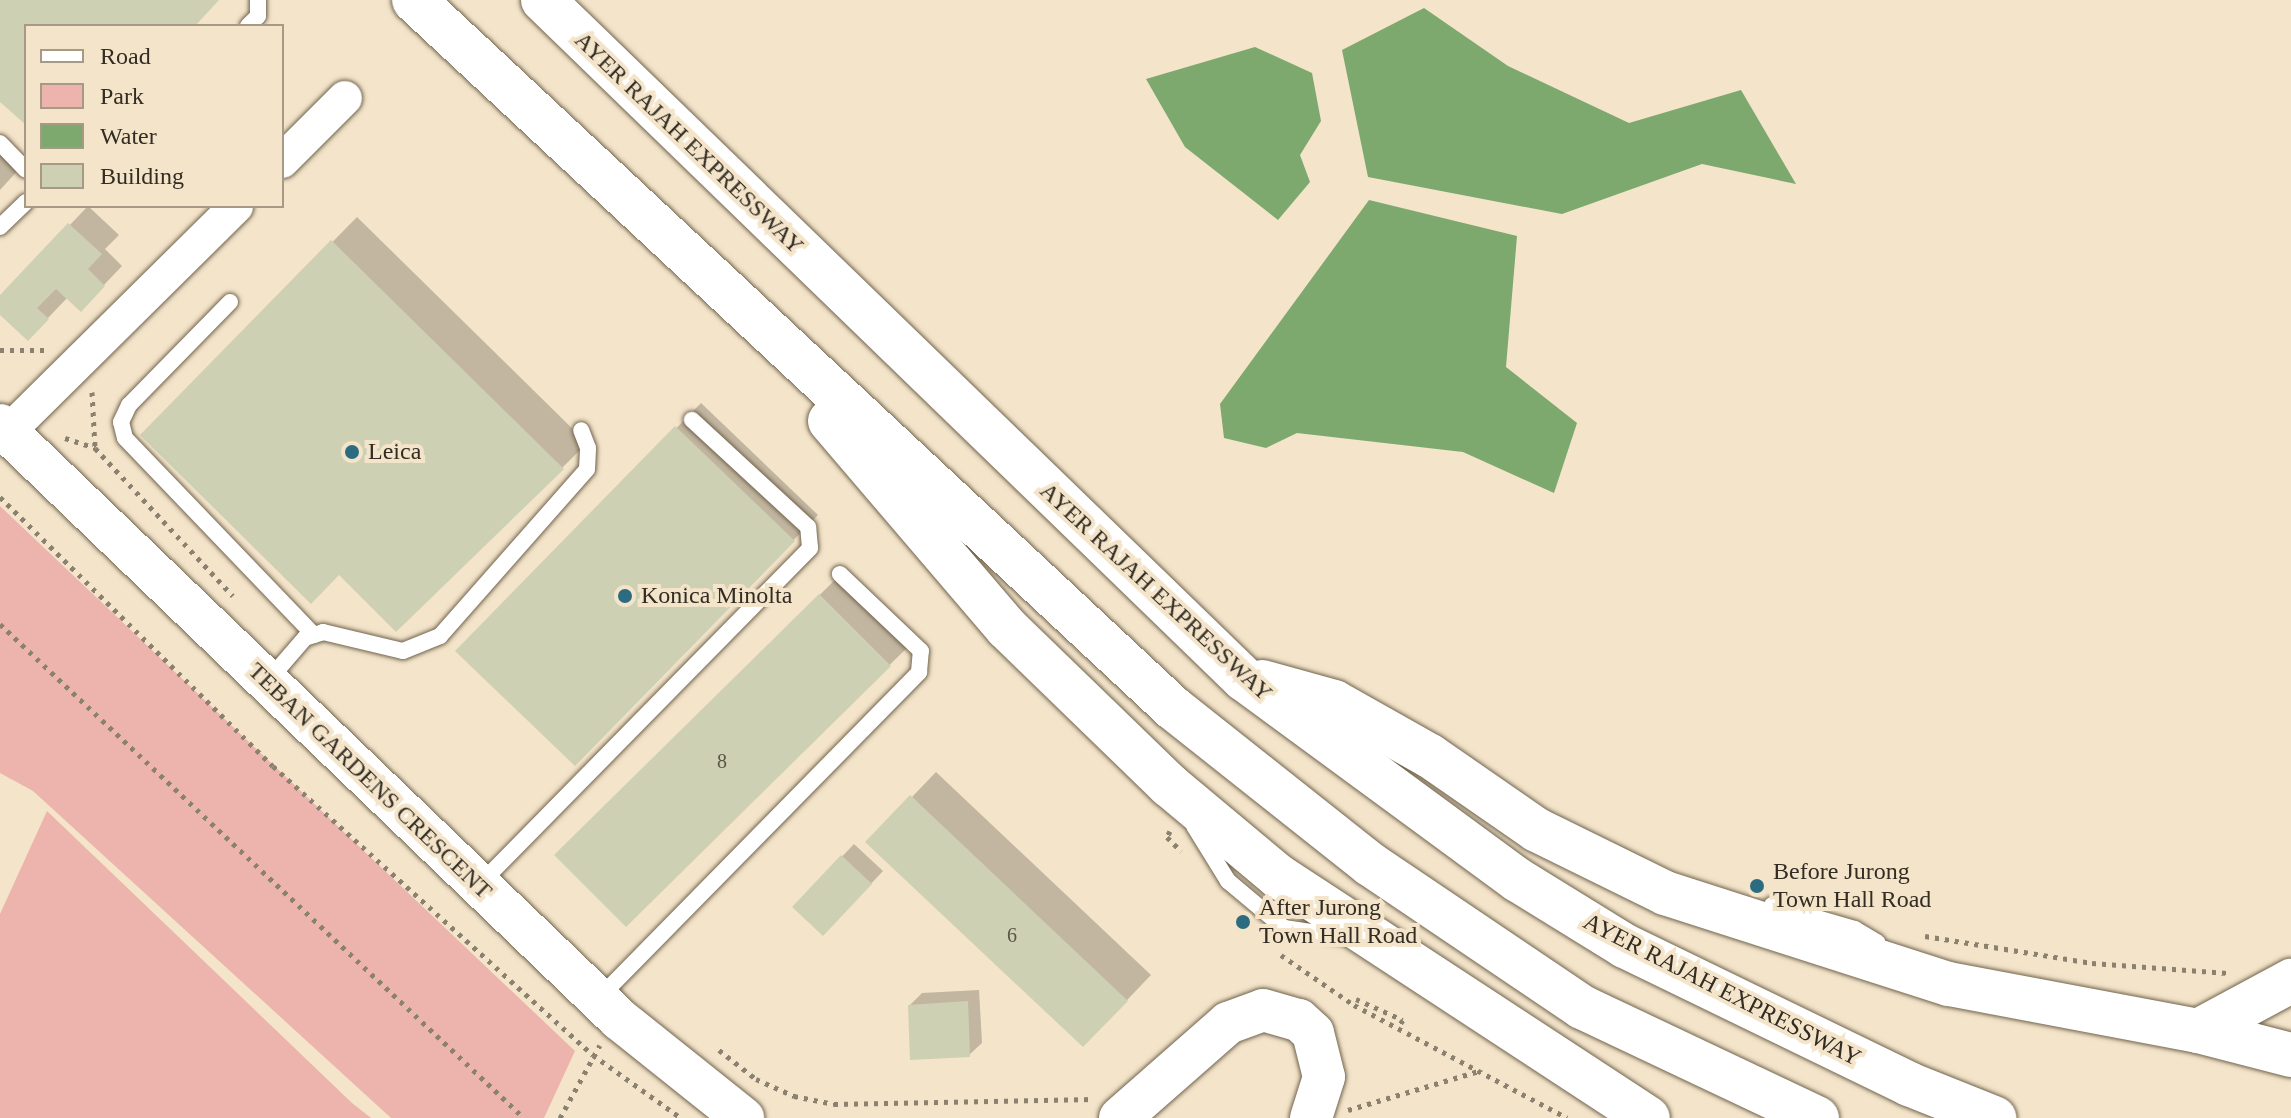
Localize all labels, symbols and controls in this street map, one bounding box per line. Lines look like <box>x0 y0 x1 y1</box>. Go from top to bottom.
legend <box>24 24 284 208</box>
street label: AYER RAJAH EXPRESSWAY <box>568 26 810 260</box>
text: Road <box>100 43 151 69</box>
text: Park <box>100 83 144 109</box>
text: Water <box>100 123 157 149</box>
text: Building <box>100 163 184 189</box>
place label: Leica <box>368 438 421 466</box>
marker: Leica <box>343 443 361 461</box>
street label: AYER RAJAH EXPRESSWAY <box>1034 477 1278 707</box>
place label: Konica Minolta <box>641 582 792 610</box>
marker: Konica Minolta <box>616 587 634 605</box>
street label: TEBAN GARDENS CRESCENT <box>242 657 498 905</box>
house number: 8 <box>717 749 727 773</box>
place label: Before Jurong Town Hall Road <box>1773 858 1931 914</box>
marker: Before Jurong Town Hall Road <box>1748 877 1766 895</box>
place label: After Jurong Town Hall Road <box>1259 894 1417 950</box>
street label: AYER RAJAH EXPRESSWAY <box>1578 907 1866 1073</box>
marker: After Jurong Town Hall Road <box>1234 913 1252 931</box>
house number: 6 <box>1007 923 1017 947</box>

